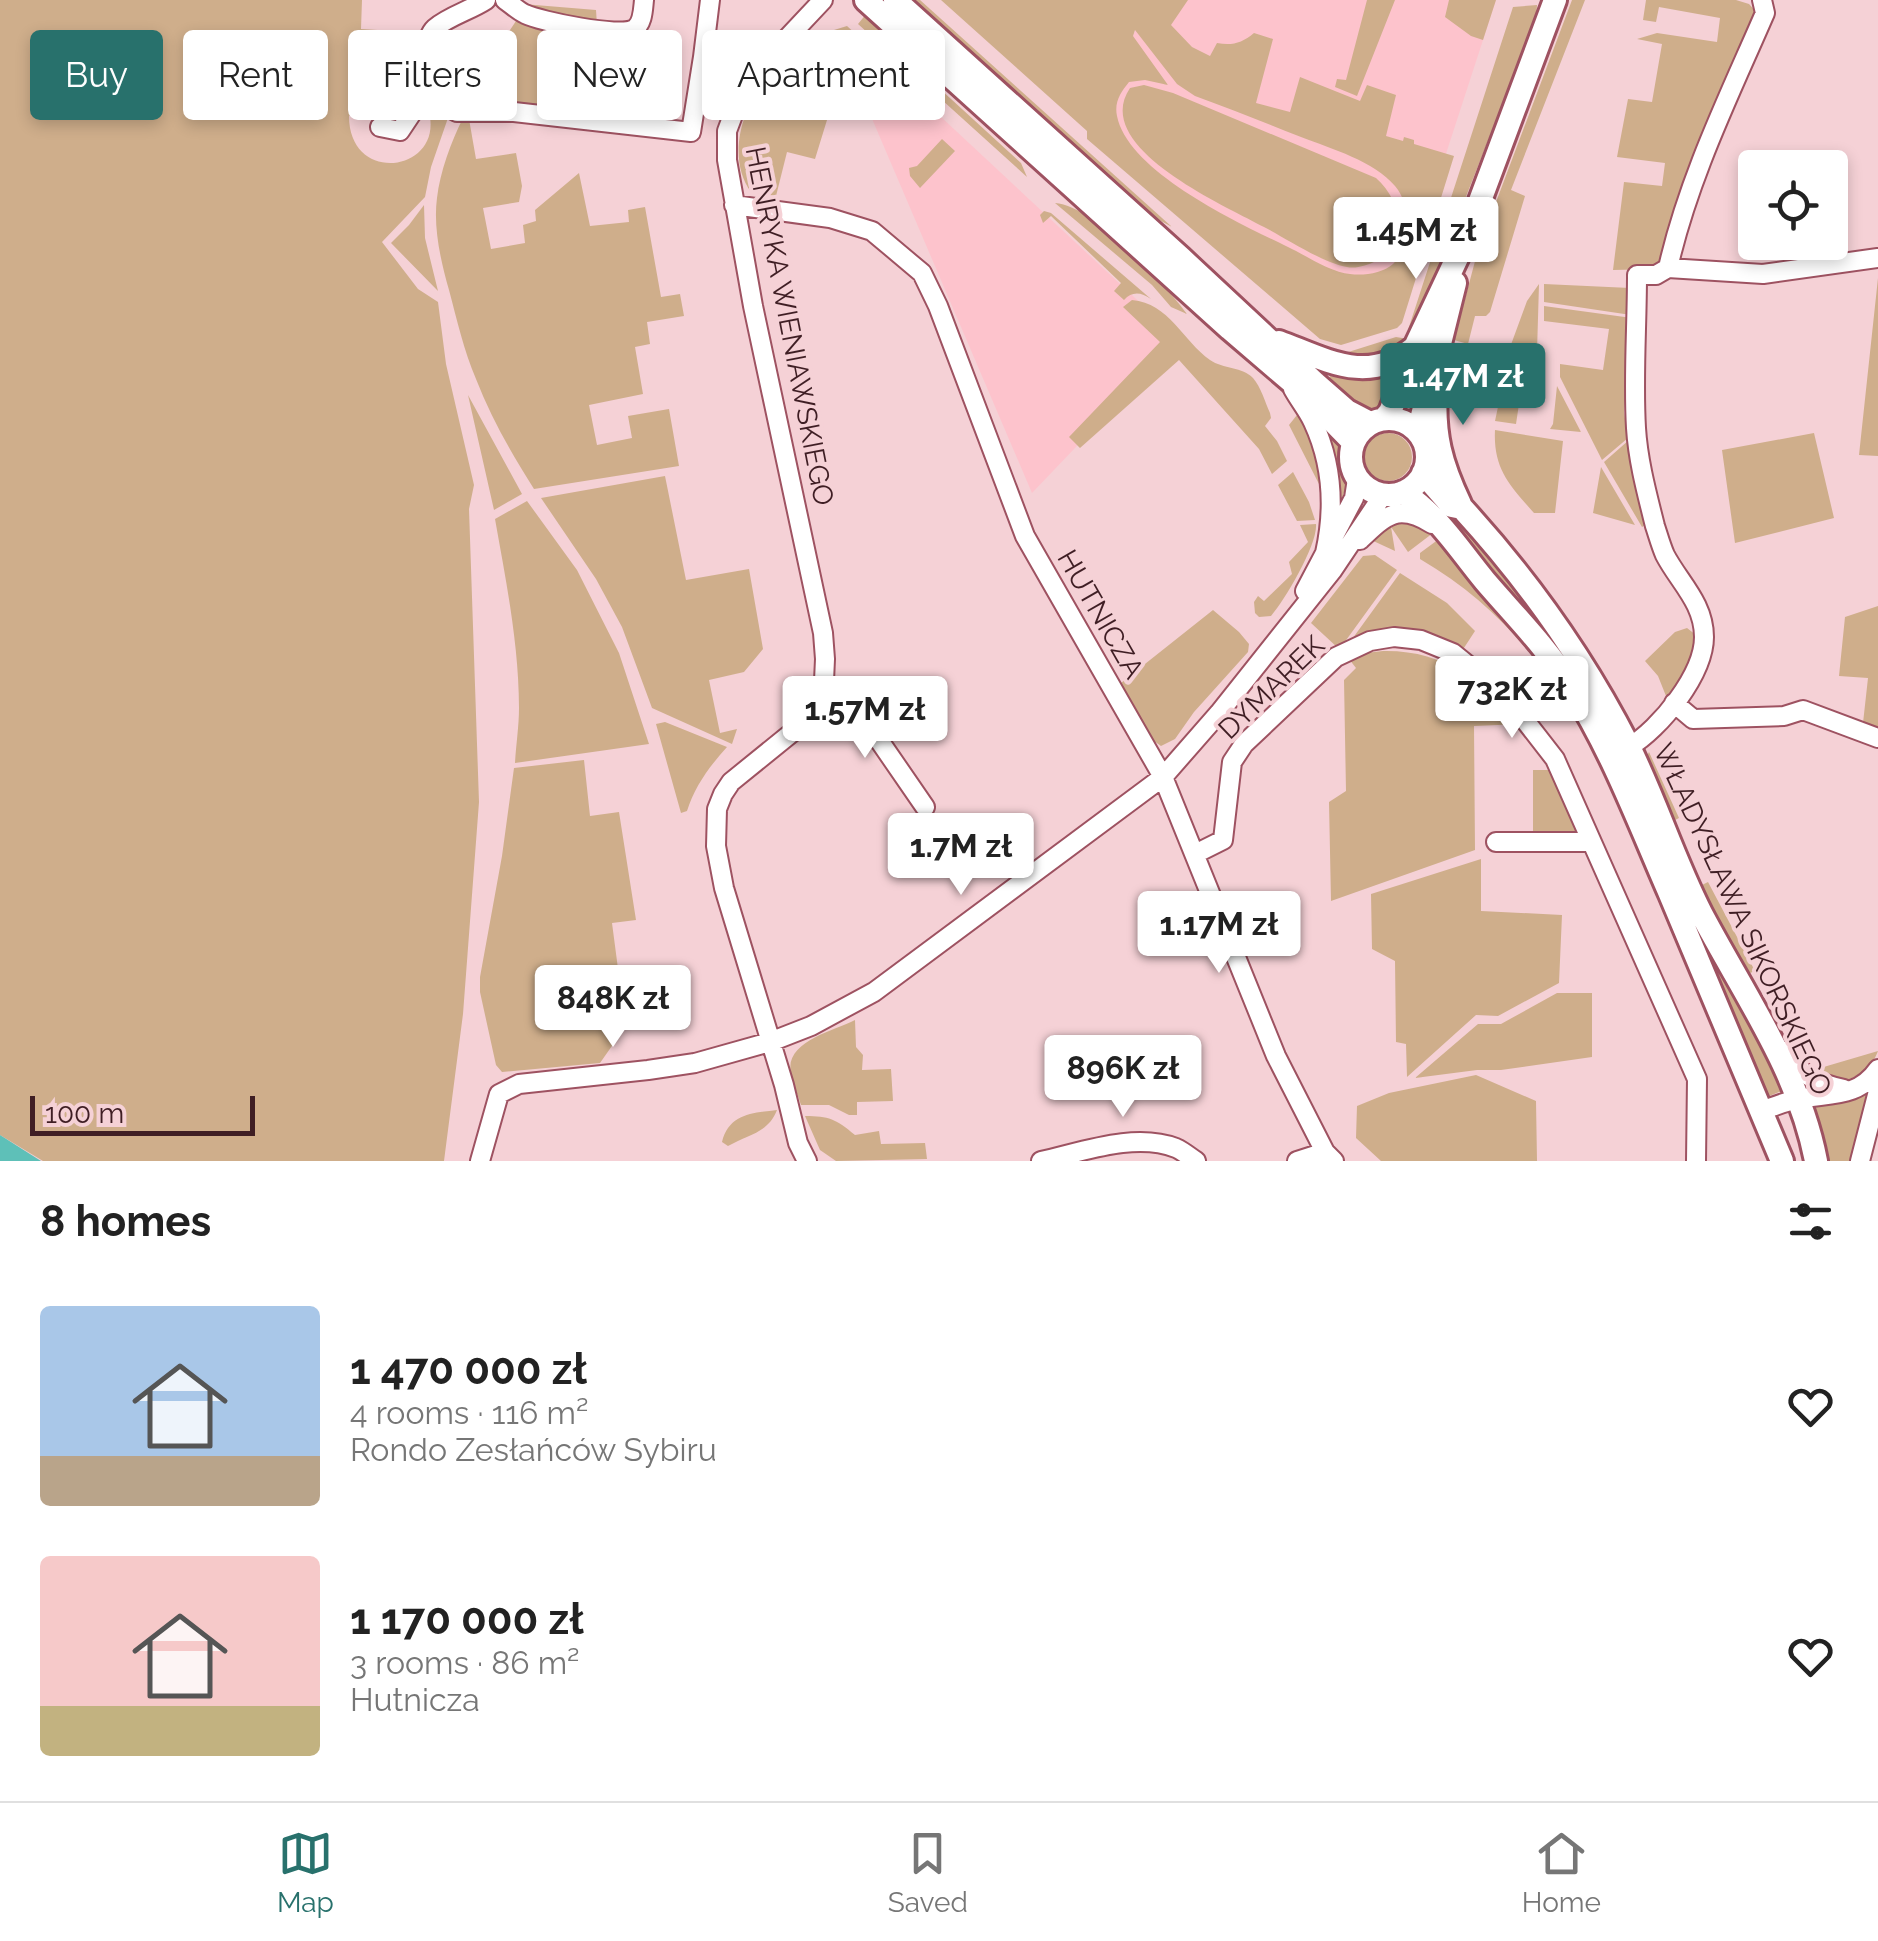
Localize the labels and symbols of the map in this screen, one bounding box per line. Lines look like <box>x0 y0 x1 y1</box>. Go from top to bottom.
street label: HENRYKA WIENIAWSKIEGO <box>739 144 841 508</box>
pin: 1.45M zł <box>1313 197 1519 282</box>
pin: 1.47M zł <box>1360 343 1566 428</box>
street label: HUTNICZA <box>1050 544 1151 685</box>
street label: DYMAREK <box>1212 629 1331 746</box>
pin: 732K zł <box>1420 656 1604 741</box>
pin: 1.57M zł <box>762 676 968 761</box>
street label: WŁADYSŁAWA SIKORSKIEGO <box>1646 738 1839 1100</box>
pin: 1.7M zł <box>869 813 1053 898</box>
pin: 1.17M zł <box>1116 891 1322 976</box>
pin: 848K zł <box>521 965 705 1050</box>
pin: 896K zł <box>1031 1035 1215 1120</box>
scale bar <box>30 1091 255 1136</box>

